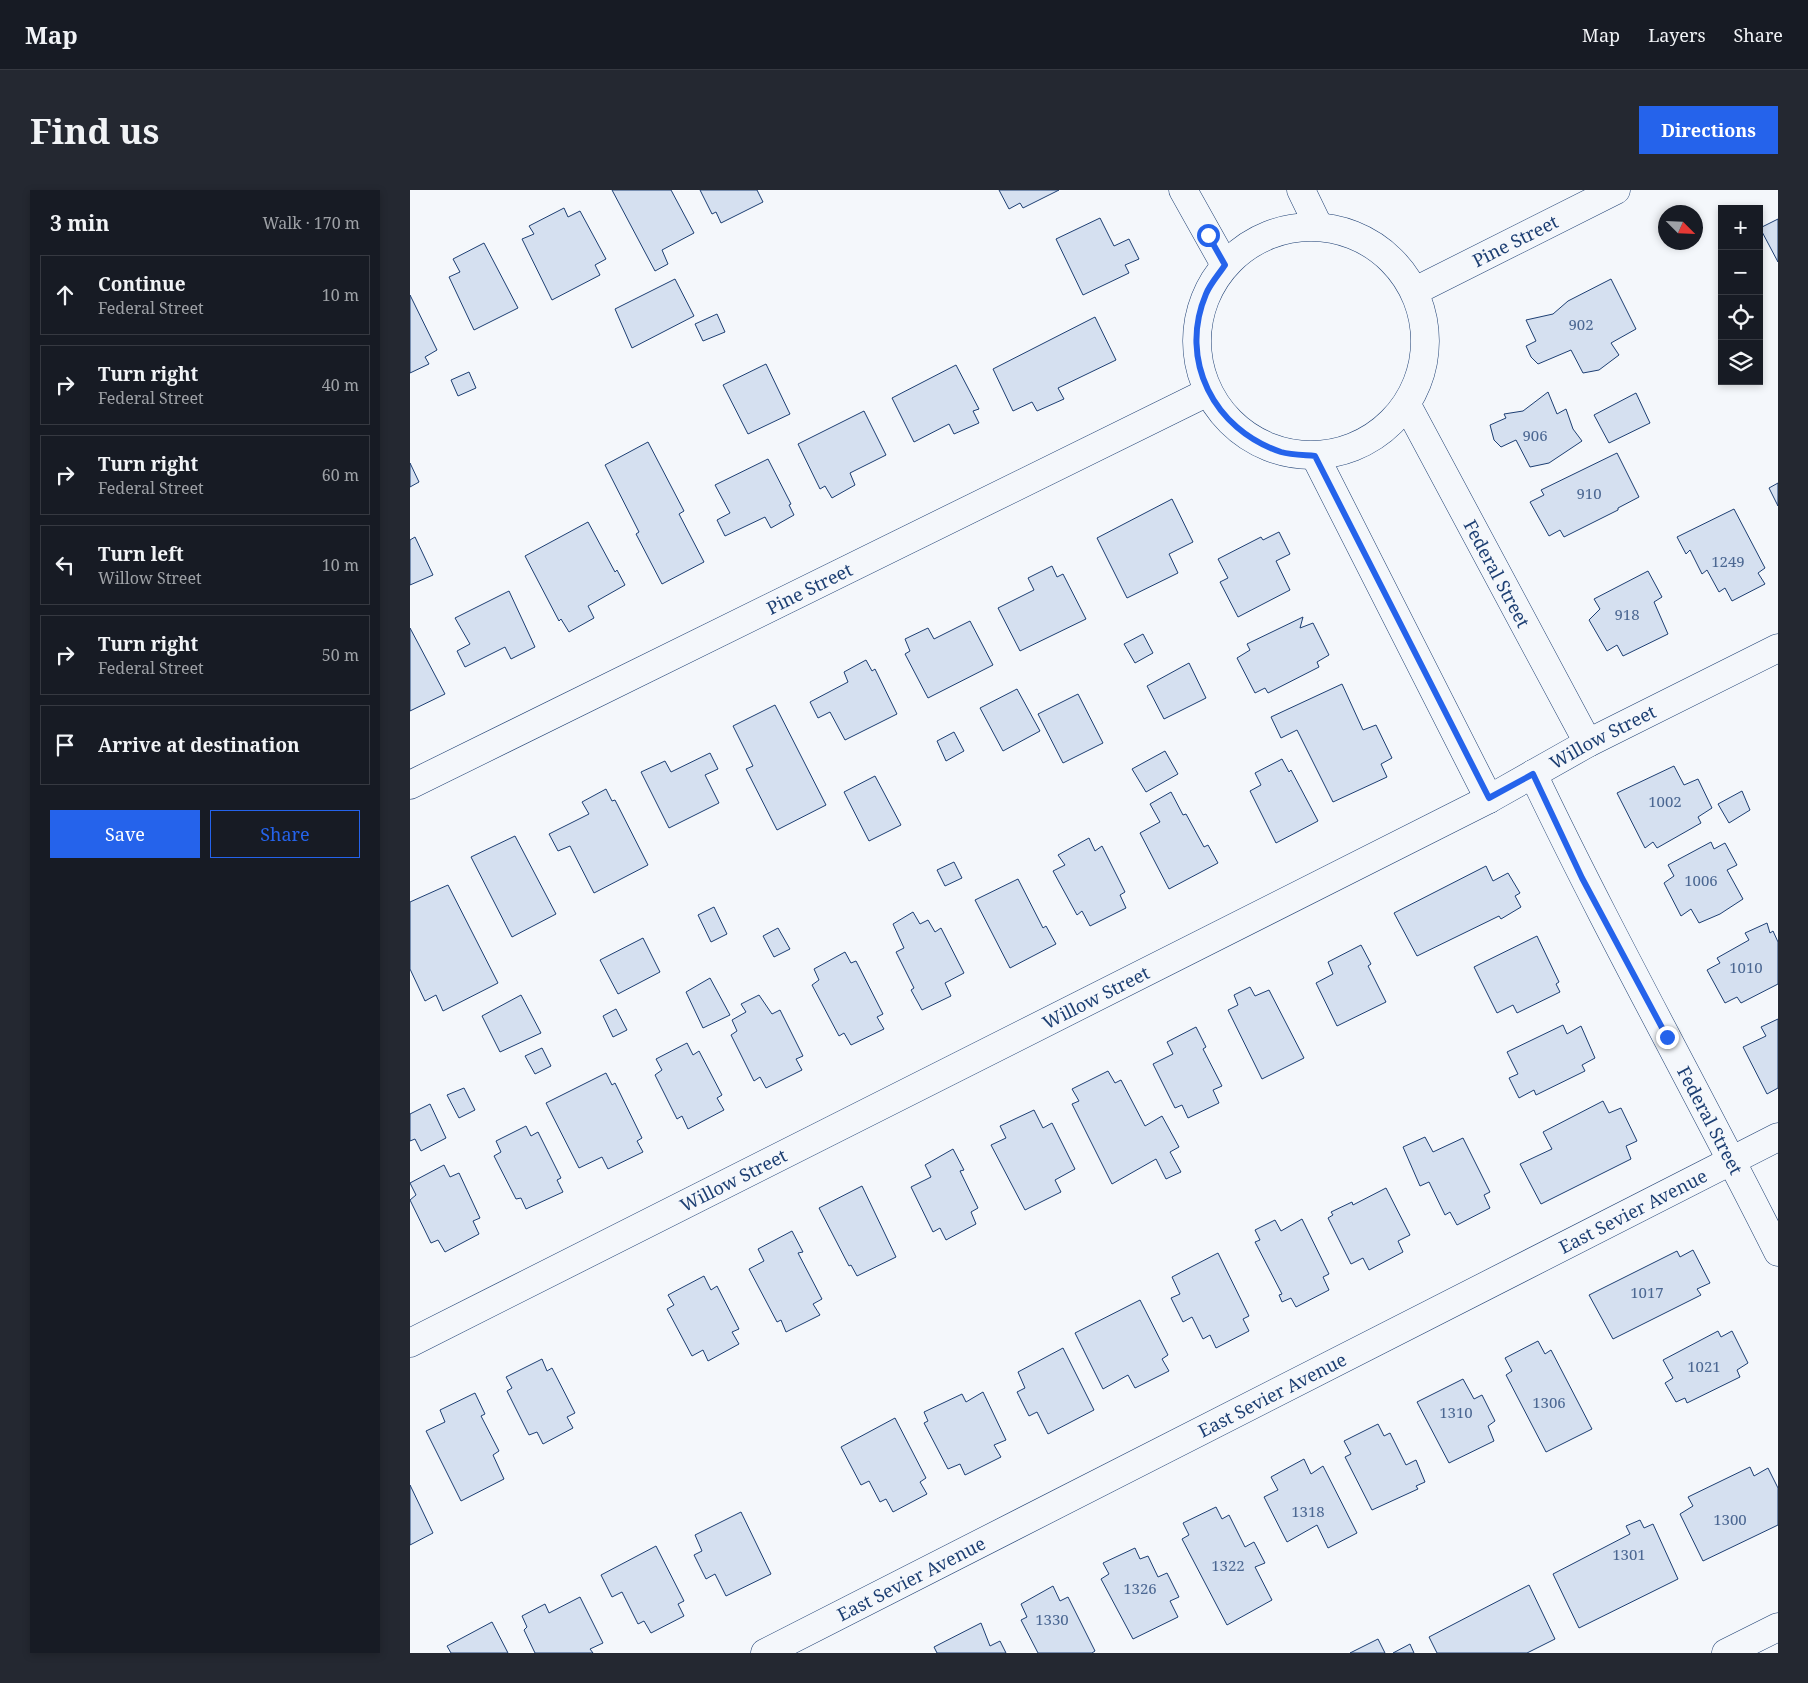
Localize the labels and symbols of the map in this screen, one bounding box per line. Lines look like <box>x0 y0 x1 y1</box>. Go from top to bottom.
north arrow <box>1658 205 1703 250</box>
street label: Pine Street <box>1468 209 1562 272</box>
route start <box>1197 224 1220 247</box>
house number: 902 <box>1568 314 1594 334</box>
house number: 906 <box>1522 425 1548 445</box>
house number: 910 <box>1576 483 1602 503</box>
street label: Federal Street <box>1458 515 1536 632</box>
house number: 1249 <box>1711 551 1745 571</box>
street label: Pine Street <box>762 557 856 620</box>
house number: 918 <box>1614 604 1640 624</box>
street label: Willow Street <box>1545 699 1660 774</box>
house number: 1002 <box>1648 791 1682 811</box>
house number: 1006 <box>1684 870 1718 890</box>
house number: 1010 <box>1729 957 1763 977</box>
street label: Willow Street <box>1038 960 1153 1034</box>
route end <box>1656 1026 1679 1049</box>
street label: Federal Street <box>1672 1062 1748 1179</box>
street label: Willow Street <box>676 1143 791 1217</box>
street label: East Sevier Avenue <box>1555 1163 1711 1259</box>
house number: 1017 <box>1630 1282 1664 1302</box>
street label: East Sevier Avenue <box>1194 1347 1350 1443</box>
house number: 1021 <box>1687 1356 1721 1376</box>
house number: 1306 <box>1532 1392 1566 1412</box>
house number: 1310 <box>1439 1402 1473 1422</box>
house number: 1318 <box>1291 1501 1325 1521</box>
house number: 1300 <box>1713 1509 1747 1529</box>
street label: East Sevier Avenue <box>833 1531 989 1626</box>
house number: 1301 <box>1612 1544 1646 1564</box>
house number: 1322 <box>1211 1555 1245 1575</box>
house number: 1326 <box>1123 1578 1157 1598</box>
house number: 1330 <box>1035 1609 1069 1629</box>

